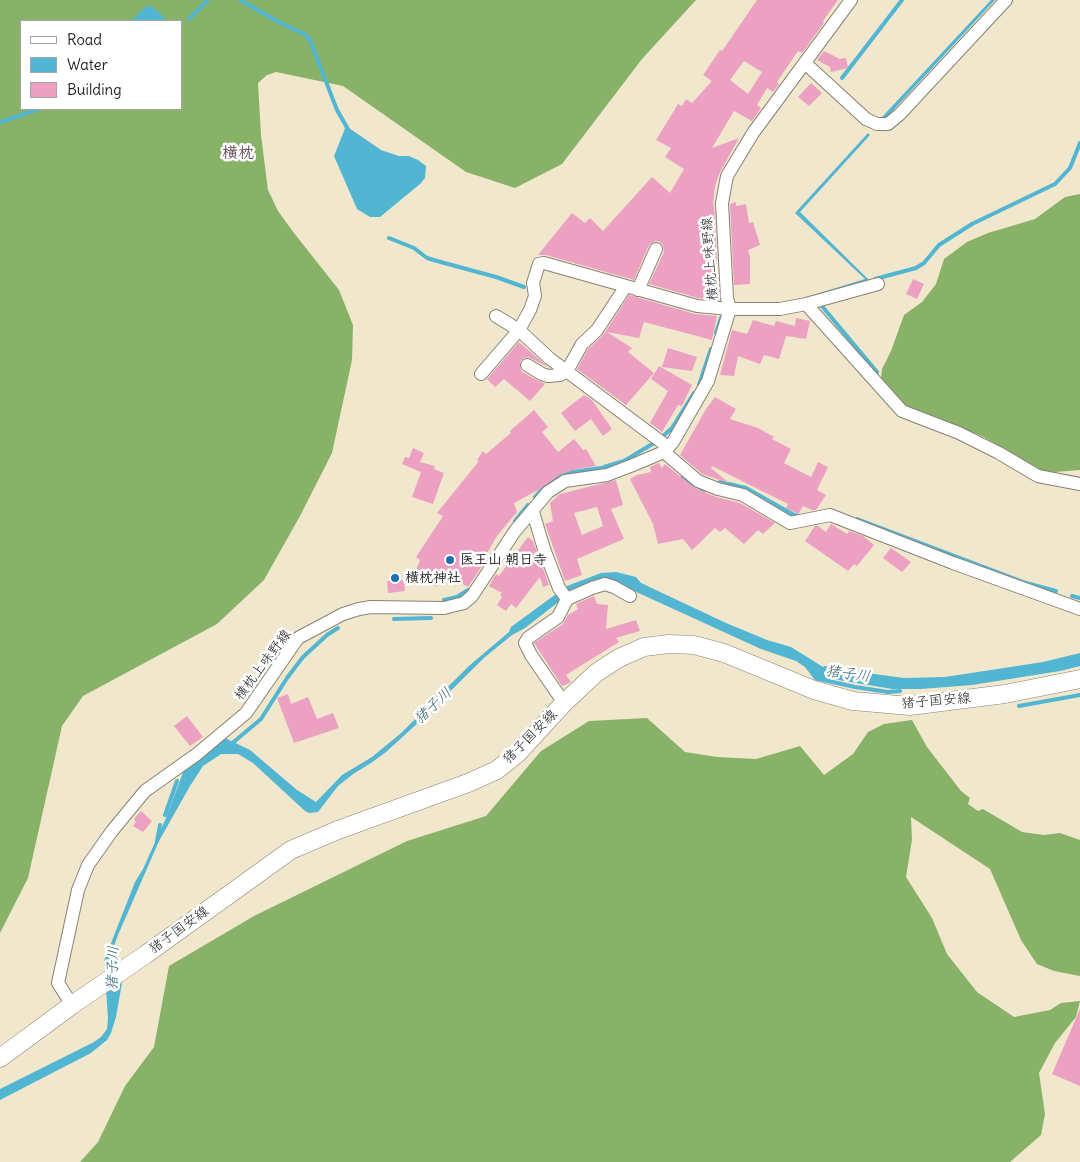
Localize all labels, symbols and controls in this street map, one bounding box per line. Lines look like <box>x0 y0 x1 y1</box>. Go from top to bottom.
legend <box>20 20 182 110</box>
text: Road <box>67 30 102 49</box>
text: Water <box>67 55 108 74</box>
text: Building <box>67 80 122 99</box>
district label: 横枕 <box>222 143 254 163</box>
street label: 横枕上味野線 <box>699 217 721 301</box>
place label: 医王山 朝日寺 <box>460 552 547 568</box>
marker: 医王山 朝日寺 <box>444 554 456 566</box>
place label: 横枕神社 <box>405 570 461 586</box>
marker: 横枕神社 <box>389 572 401 584</box>
street label: 横枕上味野線 <box>231 626 295 704</box>
water label: 猪子川 <box>824 662 872 686</box>
water label: 猪子川 <box>410 684 456 728</box>
street label: 猪子国安線 <box>900 690 972 712</box>
street label: 猪子国安線 <box>499 706 561 768</box>
street label: 猪子国安線 <box>146 903 212 957</box>
water label: 猪子川 <box>103 945 123 991</box>

